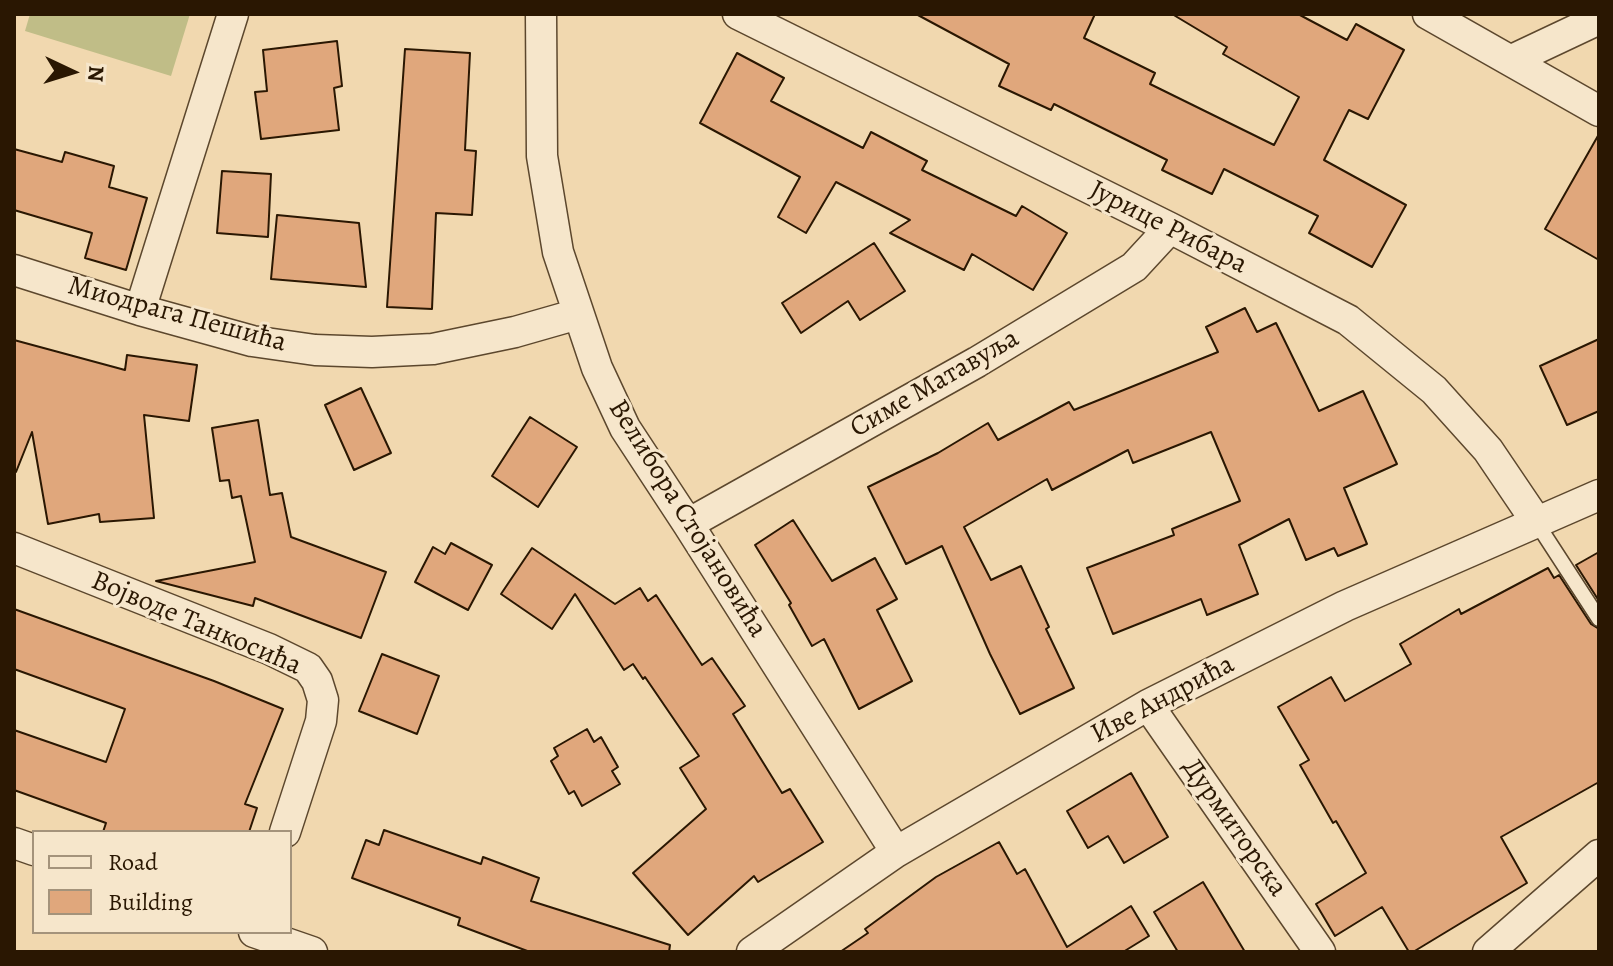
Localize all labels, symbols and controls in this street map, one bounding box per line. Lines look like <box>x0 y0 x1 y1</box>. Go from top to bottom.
north arrow <box>32 32 112 112</box>
text: N <box>80 65 111 83</box>
street label: Јурице Рибара <box>1084 174 1252 282</box>
street label: Миодрага Пешића <box>64 270 290 360</box>
street label: Симе Матавуља <box>845 322 1025 446</box>
street label: Велибора Стојановића <box>600 394 774 644</box>
street label: Војводе Танкосића <box>86 565 306 683</box>
street label: Иве Андрића <box>1086 648 1240 752</box>
street label: Дурмиторска <box>1174 753 1294 903</box>
legend <box>32 830 292 934</box>
text: Road <box>108 846 158 878</box>
text: Building <box>108 886 193 918</box>

